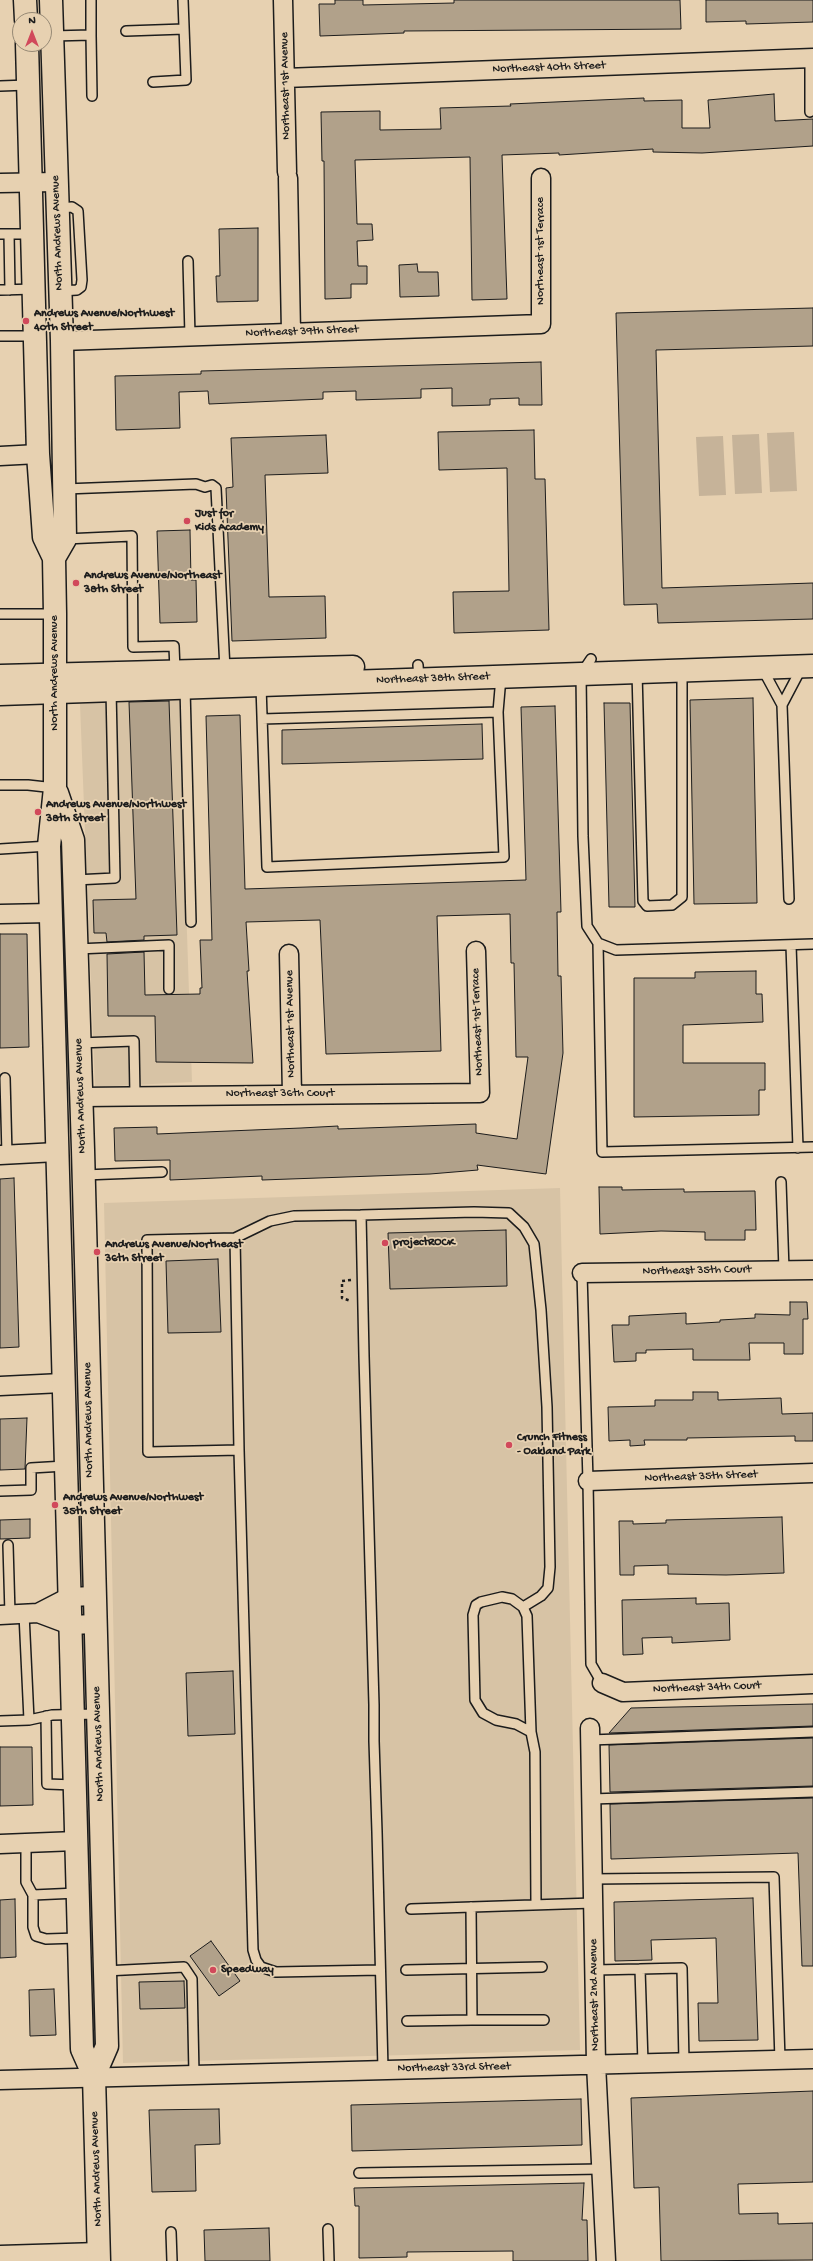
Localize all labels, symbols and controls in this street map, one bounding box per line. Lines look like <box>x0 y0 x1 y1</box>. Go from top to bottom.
north arrow <box>12 12 52 52</box>
text: N <box>28 15 36 27</box>
street label: Northeast 1st Avenue <box>278 32 294 140</box>
street label: Northeast 40th Street <box>492 59 606 77</box>
street label: North Andrews Avenue <box>49 175 67 291</box>
street label: Northeast 1st Terrace <box>534 197 548 305</box>
place label: Andrews Avenue/Northwest 40th Street <box>34 307 174 335</box>
marker: Andrews Avenue/Northwest 40th Street <box>21 316 31 326</box>
street label: Northeast 39th Street <box>245 323 359 341</box>
place label: Just for Kids Academy <box>195 507 264 535</box>
marker: Just for Kids Academy <box>182 516 192 526</box>
place label: Andrews Avenue/Northeast 38th Street <box>84 569 222 597</box>
marker: Andrews Avenue/Northeast 38th Street <box>71 578 81 588</box>
street label: North Andrews Avenue <box>48 615 62 731</box>
street label: Northeast 38th Street <box>376 670 490 688</box>
place label: Andrews Avenue/Northwest 38th Street <box>46 798 186 826</box>
marker: Andrews Avenue/Northwest 38th Street <box>33 807 43 817</box>
street label: Northeast 1st Terrace <box>469 968 487 1076</box>
street label: Northeast 1st Avenue <box>283 970 299 1078</box>
street label: North Andrews Avenue <box>72 1038 90 1154</box>
street label: Northeast 36th Court <box>226 1087 334 1101</box>
place label: projectROCK <box>393 1236 455 1250</box>
place label: Andrews Avenue/Northeast 36th Street <box>105 1238 243 1266</box>
marker: projectROCK <box>380 1238 390 1248</box>
marker: Andrews Avenue/Northeast 36th Street <box>92 1247 102 1257</box>
street label: Northeast 35th Court <box>642 1263 752 1279</box>
street label: North Andrews Avenue <box>81 1362 97 1478</box>
place label: Crunch Fitness - Oakland Park <box>517 1431 591 1459</box>
marker: Crunch Fitness - Oakland Park <box>504 1440 514 1450</box>
street label: Northeast 35th Street <box>644 1468 758 1486</box>
place label: Andrews Avenue/Northwest 35th Street <box>63 1491 203 1519</box>
marker: Andrews Avenue/Northwest 35th Street <box>50 1500 60 1510</box>
street label: Northeast 34th Court <box>653 1679 761 1697</box>
street label: North Andrews Avenue <box>90 1686 108 1802</box>
street label: Northeast 2nd Avenue <box>587 1939 603 2051</box>
place label: Speedway <box>221 1963 274 1977</box>
marker: Speedway <box>208 1965 218 1975</box>
street label: Northeast 33rd Street <box>397 2060 511 2076</box>
street label: North Andrews Avenue <box>88 2111 106 2227</box>

